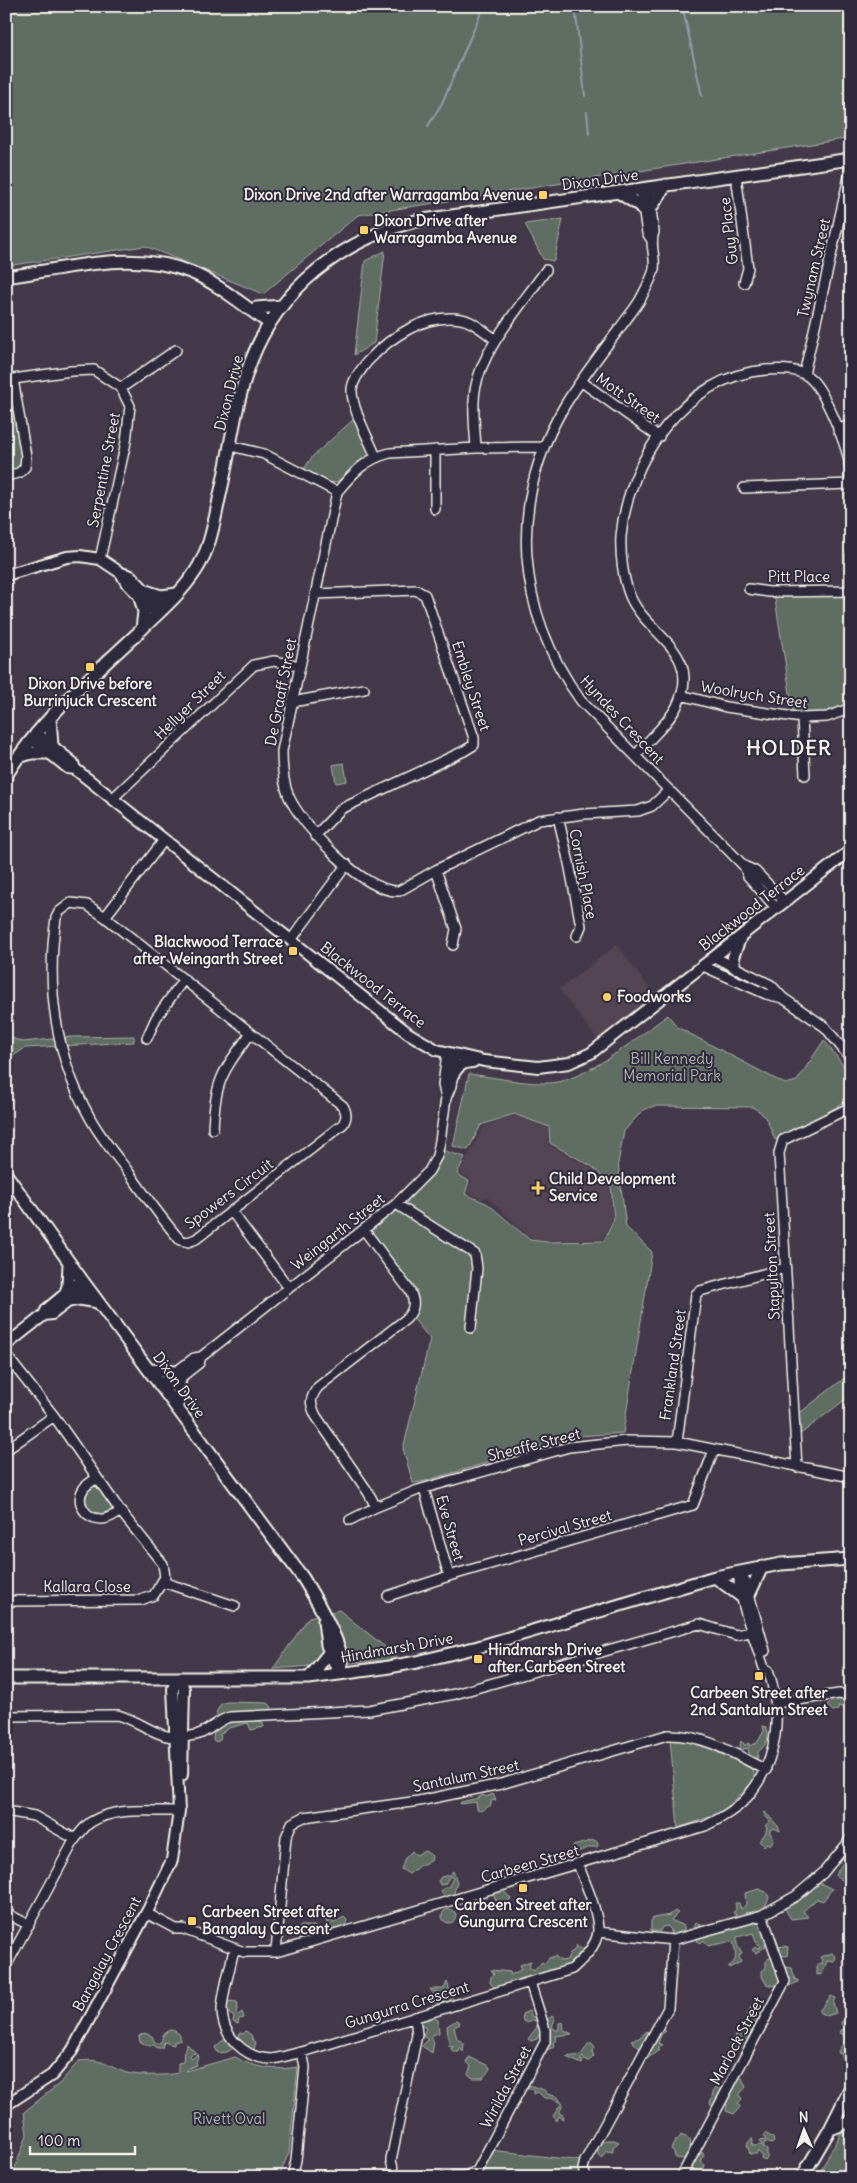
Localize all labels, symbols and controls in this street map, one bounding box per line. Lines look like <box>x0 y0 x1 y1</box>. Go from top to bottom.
street label: Dixon Drive <box>560 165 640 194</box>
place label: Dixon Drive 2nd after Warragamba Avenue <box>244 185 533 205</box>
marker: Dixon Drive 2nd after Warragamba Avenue <box>537 189 549 201</box>
street label: Guy Place <box>715 196 742 266</box>
place label: Dixon Drive after Warragamba Avenue <box>374 211 517 248</box>
street label: Twynam Street <box>793 216 834 319</box>
marker: Dixon Drive after Warragamba Avenue <box>358 224 370 236</box>
street label: Dixon Drive <box>210 353 247 433</box>
street label: Mott Street <box>592 369 664 427</box>
street label: Serpentine Street <box>83 411 124 529</box>
street label: Pitt Place <box>768 567 830 586</box>
street label: De Graaff Street <box>261 636 300 747</box>
street label: Embley Street <box>448 638 495 733</box>
marker: Dixon Drive before Burrinjuck Crescent <box>84 661 96 673</box>
street label: Hellyer Street <box>150 666 229 743</box>
street label: Hyndes Crescent <box>576 671 668 768</box>
place label: Dixon Drive before Burrinjuck Crescent <box>23 674 158 710</box>
street label: Woolrych Street <box>699 677 809 712</box>
district label: HOLDER <box>746 735 832 760</box>
street label: Cornish Place <box>565 827 602 921</box>
street label: Blackwood Terrace <box>695 860 808 955</box>
place label: Blackwood Terrace after Weingarth Street <box>133 932 284 969</box>
street label: Blackwood Terrace <box>317 937 430 1032</box>
marker: Blackwood Terrace after Weingarth Street <box>287 945 299 957</box>
place label: Foodworks <box>617 987 692 1006</box>
marker: Foodworks <box>601 991 613 1003</box>
park label: Bill Kennedy Memorial Park <box>623 1049 721 1085</box>
street label: Spowers Circuit <box>181 1154 277 1233</box>
place label: Child Development Service <box>549 1169 677 1205</box>
marker: Child Development Service <box>531 1181 545 1195</box>
street label: Weingarth Street <box>287 1189 388 1274</box>
street label: Stapylton Street <box>759 1212 784 1320</box>
street label: Frankland Street <box>655 1308 690 1422</box>
street label: Dixon Drive <box>149 1348 210 1422</box>
street label: Sheaffe Street <box>486 1424 582 1465</box>
street label: Eve Street <box>432 1493 469 1563</box>
street label: Percival Street <box>516 1505 614 1550</box>
street label: Kallara Close <box>43 1577 131 1596</box>
street label: Hindmarsh Drive <box>339 1628 455 1667</box>
place label: Hindmarsh Drive after Carbeen Street <box>488 1640 626 1676</box>
marker: Hindmarsh Drive after Carbeen Street <box>472 1653 484 1665</box>
marker: Carbeen Street after 2nd Santalum Street <box>753 1670 765 1682</box>
place label: Carbeen Street after 2nd Santalum Street <box>690 1683 829 1719</box>
street label: Santalum Street <box>411 1755 521 1796</box>
street label: Carbeen Street <box>479 1840 581 1887</box>
marker: Carbeen Street after Gungurra Crescent <box>517 1882 529 1894</box>
street label: Bangalay Crescent <box>68 1893 145 2014</box>
place label: Carbeen Street after Gungurra Crescent <box>454 1895 593 1932</box>
place label: Carbeen Street after Bangalay Crescent <box>202 1902 340 1939</box>
marker: Carbeen Street after Bangalay Crescent <box>186 1915 198 1927</box>
street label: Gungurra Crescent <box>342 1977 471 2032</box>
street label: Marlock Street <box>705 1993 768 2088</box>
street label: Wirilda Street <box>476 2042 535 2131</box>
north arrow <box>780 2106 830 2156</box>
text: N <box>798 2108 809 2126</box>
park label: Rivett Oval <box>193 2109 265 2128</box>
scale bar <box>30 2123 135 2155</box>
text: 100 m <box>38 2131 80 2150</box>

